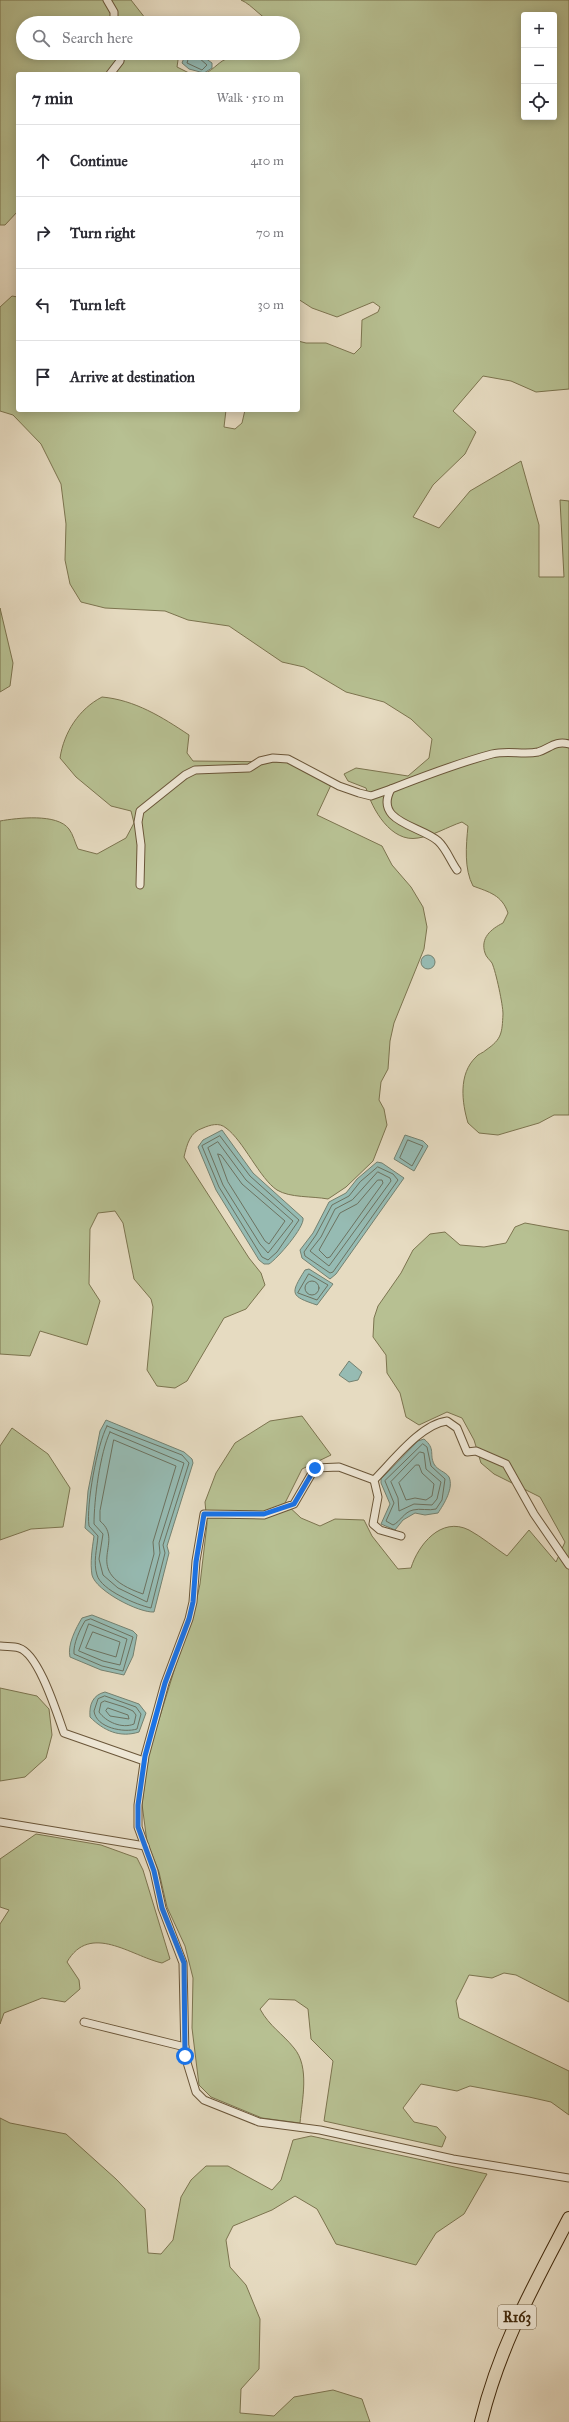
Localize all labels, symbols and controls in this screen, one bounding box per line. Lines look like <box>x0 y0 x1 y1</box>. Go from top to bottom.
map controls <box>521 12 557 120</box>
button: + <box>521 12 557 48</box>
search box <box>16 16 300 60</box>
icon: search <box>30 27 52 49</box>
text: Search here <box>62 29 133 47</box>
button: − <box>521 48 557 84</box>
button: locate <box>521 84 557 120</box>
text: 7 min <box>32 88 73 109</box>
text: Walk · 510 m <box>216 90 284 106</box>
icon: ahead <box>32 150 54 172</box>
text: Continue <box>70 152 128 170</box>
text: 410 m <box>250 153 284 169</box>
icon: right <box>32 222 54 244</box>
text: Turn right <box>70 224 135 242</box>
text: 70 m <box>256 225 284 241</box>
icon: left <box>32 294 54 316</box>
text: Turn left <box>70 296 126 314</box>
text: 30 m <box>258 297 284 313</box>
icon: arrive <box>32 366 54 388</box>
text: Arrive at destination <box>70 368 195 386</box>
route end <box>306 1459 324 1477</box>
route start <box>176 2047 194 2065</box>
road number: R163 <box>498 2305 536 2329</box>

